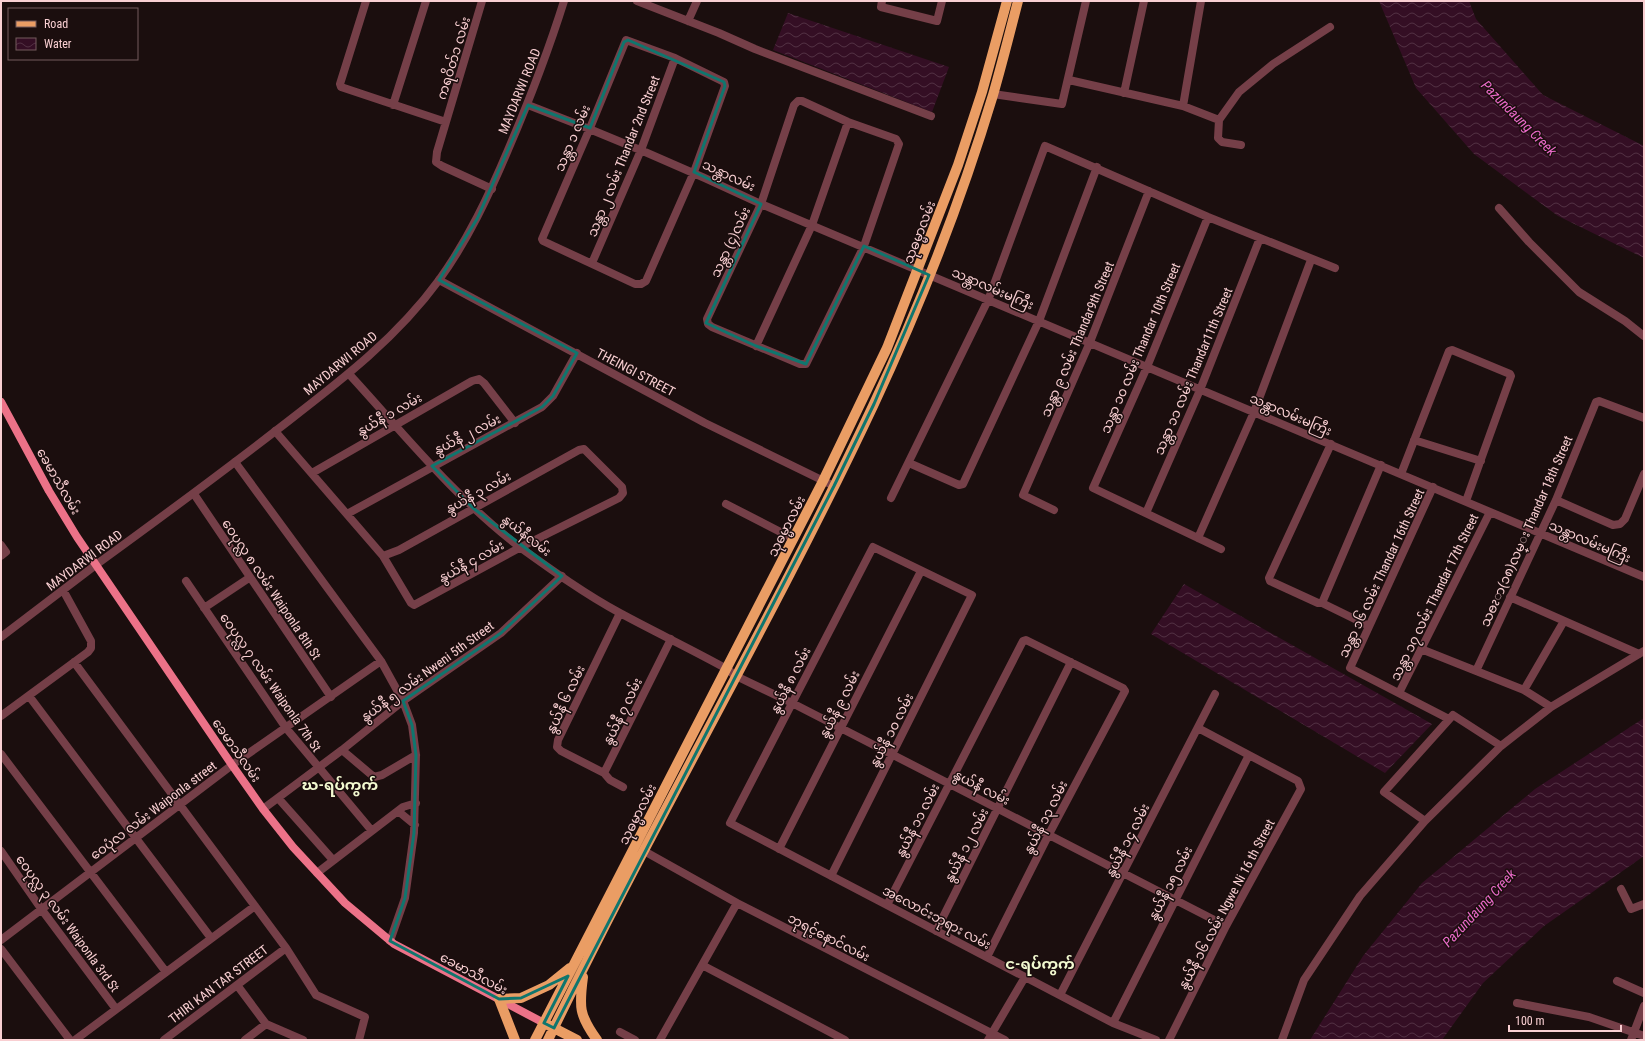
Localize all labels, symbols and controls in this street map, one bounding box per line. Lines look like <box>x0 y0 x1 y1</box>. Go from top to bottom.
legend <box>8 8 138 60</box>
street label: ကရဝိတ်၁ လမ်း <box>433 15 476 102</box>
text: Road <box>44 17 68 31</box>
text: Water <box>44 37 72 51</box>
street label: MAYDARWI ROAD <box>495 46 543 136</box>
street label: သန္တာ ၂ လမ်း Thandar 2nd Street <box>583 73 666 240</box>
water label: Pazundaung Creek <box>1478 77 1561 160</box>
street label: သန္တာ ၁ လမ်း <box>551 102 596 175</box>
street label: သန္တာလမ်း <box>699 156 758 197</box>
street label: သုဓမ္မာလမ်း <box>900 198 941 267</box>
street label: သန္တာ (၄)လမ်း <box>707 204 756 281</box>
street label: သန္တာ ၉ လမ်း Thandar9th Street <box>1037 259 1120 420</box>
street label: သန္တာ ၁၀ လမ်း Thandar 10th Street <box>1097 260 1186 437</box>
street label: သန္တာလမ်းမကြီး <box>948 264 1036 315</box>
street label: သန္တာ ၁၁ လမ်း Thandar11th Street <box>1150 285 1238 458</box>
street label: MAYDARWI ROAD <box>301 328 380 398</box>
street label: THEINGI STREET <box>594 345 678 400</box>
street label: နွယ်နီ ၁ လမ်း <box>354 389 426 442</box>
street label: သန္တာလမ်းမကြီး <box>1246 390 1334 441</box>
street label: နွယ်နီ ၂ လမ်း <box>431 410 504 460</box>
street label: သႎၩာ(၁၈)လမ္း Thandar 18th Street <box>1477 433 1578 630</box>
street label: ခေမာသီလမ်း <box>34 445 84 517</box>
street label: နွယ်နီ ၃ လမ်း <box>443 468 515 519</box>
street label: သန္တာ ၁၆ လမ်း Thandar 16th Street <box>1335 486 1430 661</box>
street label: သုဓမ္မာလမ်း <box>764 493 811 561</box>
street label: နွယ်နီလမ်း <box>497 511 555 562</box>
street label: သန္တာ ၁၇ လမ်း Thandar 17th Street <box>1387 511 1484 684</box>
street label: ဝေပုလ္လ ၈ လမ်း Waiponla 8th St <box>216 516 325 664</box>
street label: သန္တာလမ်းမကြီး <box>1545 517 1633 568</box>
street label: MAYDARWI ROAD <box>43 527 125 594</box>
street label: နွယ်နီ ၄ လမ်း <box>436 537 508 588</box>
street label: ဝေပုလ္လ ၇ လမ်း Waiponla 7th St <box>214 609 325 756</box>
street label: နွယ်နီ ၅ လမ်း Nweni 5th Street <box>357 617 499 727</box>
street label: နွယ်နီ ၈ လမ်း <box>766 644 816 717</box>
street label: နွယ်နီ ၆ လမ်း <box>542 662 591 737</box>
street label: နွယ်နီ ၉ လမ်း <box>815 668 865 742</box>
street label: နွယ်နီ ၇ လမ်း <box>599 675 648 748</box>
street label: နွယ်နီ ၁၀ လမ်း <box>866 690 919 771</box>
street label: ခေမာသီလမ်း <box>209 715 265 785</box>
street label: ဝေပုံလ လမ်း Waiponla street <box>87 757 221 865</box>
street label: နွယ်နီ လမ်း <box>950 766 1013 811</box>
district label: ဃ-ရပ်ကွက် <box>302 775 378 797</box>
street label: နွယ်နီ ၁၃ လမ်း <box>1020 778 1073 858</box>
street label: သုဓမ္မာလမ်း <box>615 781 662 849</box>
street label: နွယ်နီ ၁၁ လမ်း <box>892 781 945 861</box>
street label: နွယ်နီ ၁၄ လမ်း <box>1102 801 1155 881</box>
street label: နွယ်နီ ၁၂ လမ်း <box>940 805 994 886</box>
street label: နွယ်နီ ၁၆ လမ်း Ngwe Ni 16 th Street <box>1174 816 1280 993</box>
street label: နွယ်နီ ၁၅ လမ်း <box>1144 843 1198 924</box>
street label: ဝေပုလ္လ ၃ လမ်း Waiponla 3rd St <box>10 851 123 997</box>
water label: Pazundaung Creek <box>1439 865 1520 950</box>
street label: အလောင်းဘုရား လမ်း <box>879 882 994 955</box>
street label: ဘုရင့်နောင်လမ်း <box>784 909 873 967</box>
street label: THIRI KAN TAR STREET <box>166 942 271 1027</box>
street label: ခေမာသီလမ်း <box>438 949 510 997</box>
district label: င-ရပ်ကွက် <box>1005 954 1075 976</box>
scale bar <box>1509 1007 1621 1033</box>
text: 100 m <box>1515 1014 1545 1028</box>

